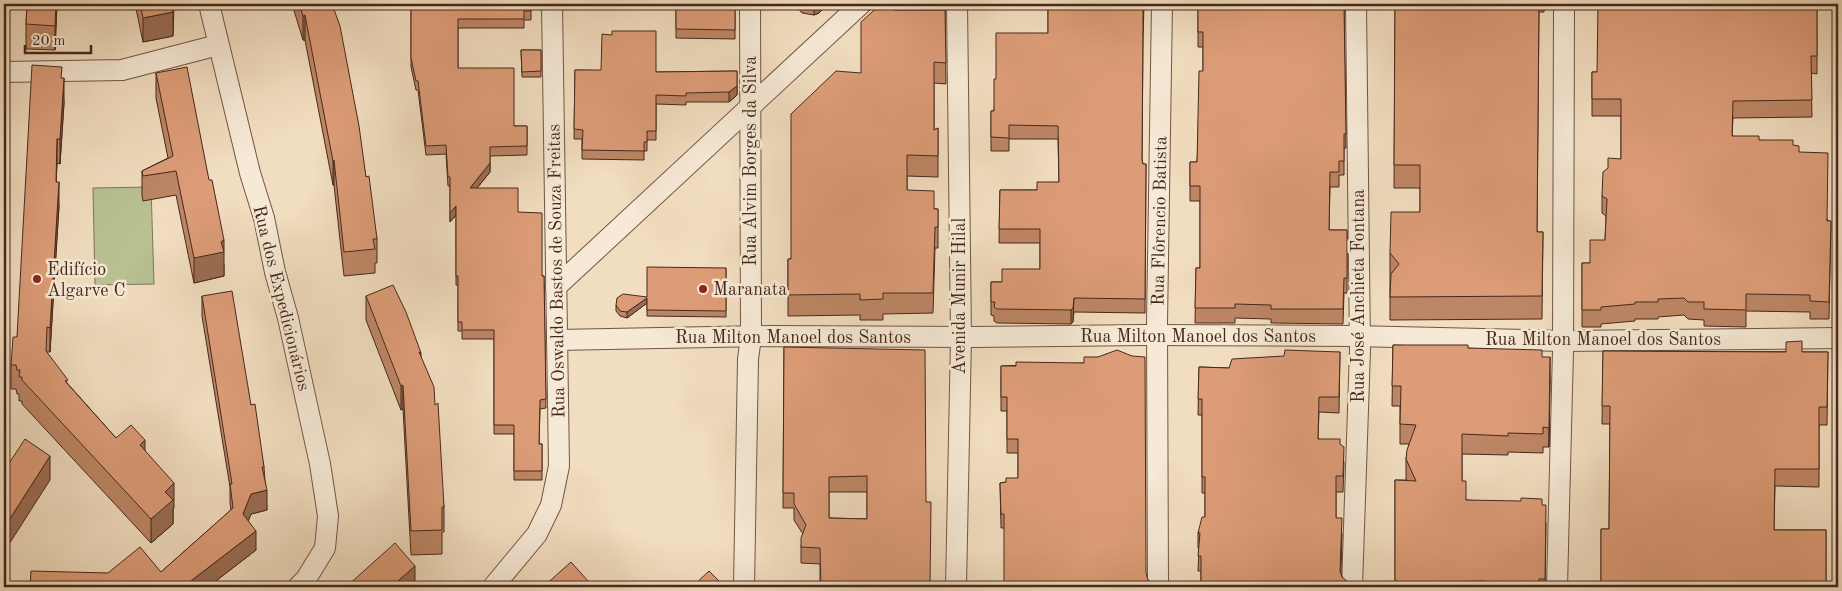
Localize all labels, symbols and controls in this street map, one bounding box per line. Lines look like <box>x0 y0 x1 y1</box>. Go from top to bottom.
scale bar <box>25 22 91 54</box>
text: 20 m <box>32 34 66 49</box>
street label: Rua Alvim Borges da Silva <box>742 56 760 266</box>
street label: Rua Oswaldo Bastos de Souza Freitas <box>545 123 569 418</box>
street label: Rua Flôrencio Batista <box>1150 136 1170 306</box>
street label: Rua José Anchieta Fontana <box>1350 189 1368 403</box>
street label: Rua dos Expedicionários <box>249 204 313 393</box>
street label: Avenida Munir Hilal <box>951 217 969 374</box>
place label: Edifício Algarve C <box>47 261 126 300</box>
marker: Edifício Algarve C <box>31 273 43 285</box>
place label: Maranata <box>713 281 787 299</box>
marker: Maranata <box>697 283 709 295</box>
street label: Rua Milton Manoel dos Santos <box>1080 328 1316 346</box>
street label: Rua Milton Manoel dos Santos <box>675 329 911 347</box>
street label: Rua Milton Manoel dos Santos <box>1485 331 1721 349</box>

